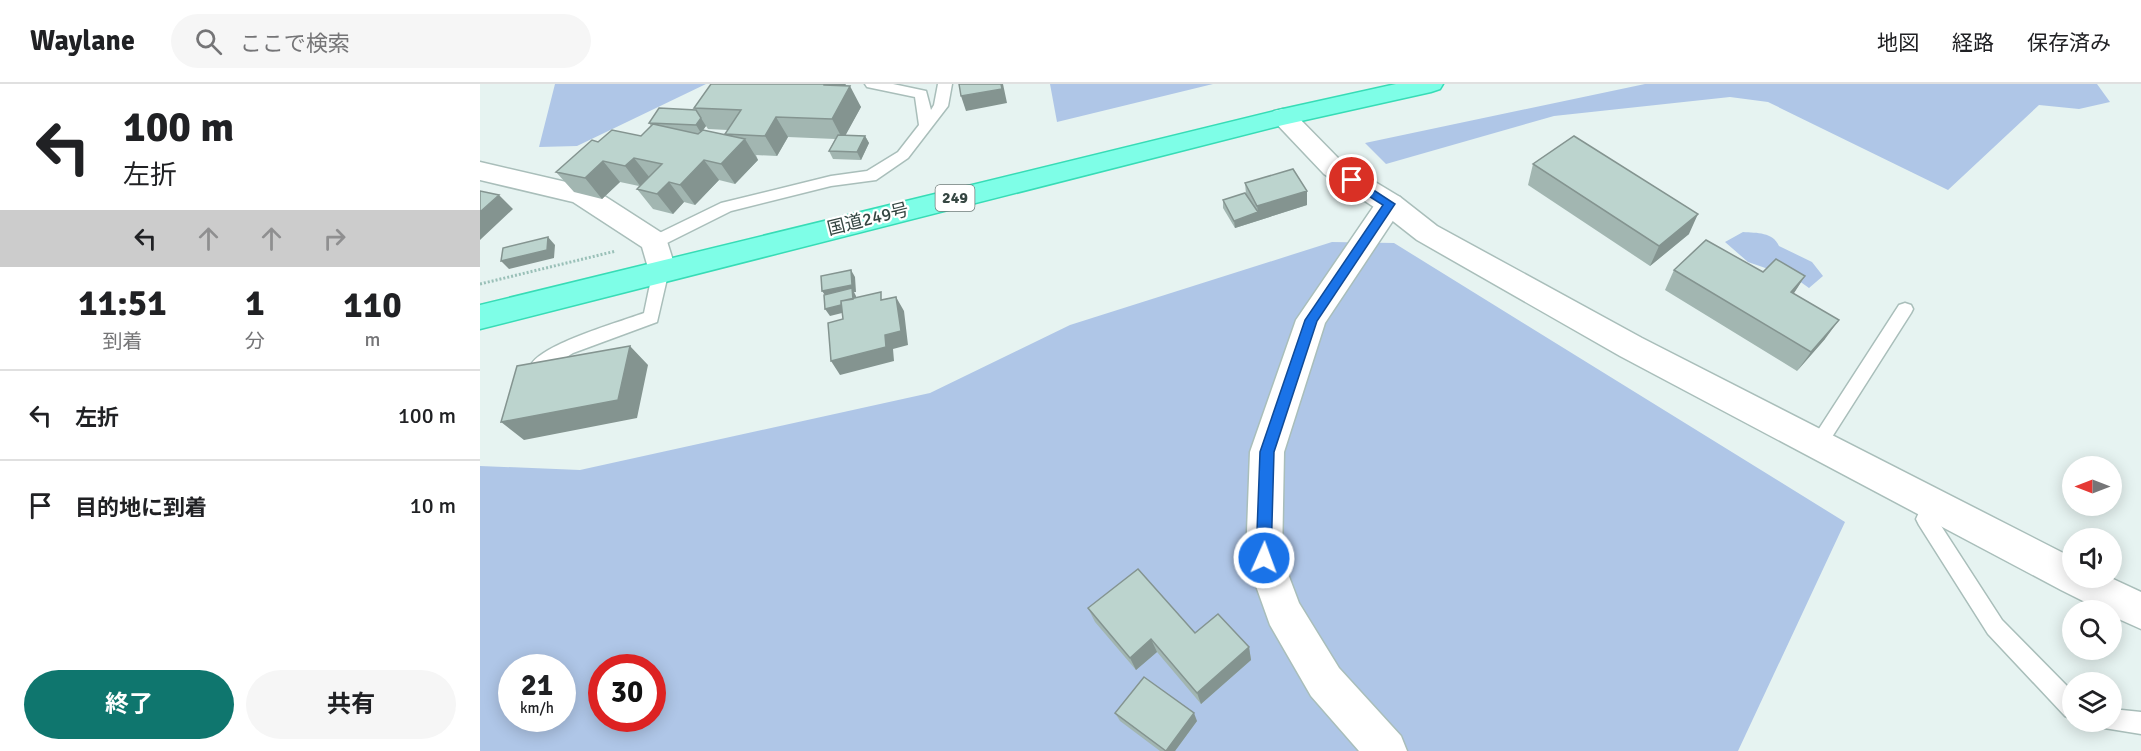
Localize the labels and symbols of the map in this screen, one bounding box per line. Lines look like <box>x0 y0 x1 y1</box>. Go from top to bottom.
pin <box>1326 154 1377 205</box>
road number: 249 <box>936 185 974 211</box>
street label: 国道249号 <box>825 198 911 240</box>
north arrow <box>2062 456 2122 516</box>
position arrow <box>1232 526 1296 590</box>
speed limit sign: 30 <box>588 654 666 732</box>

